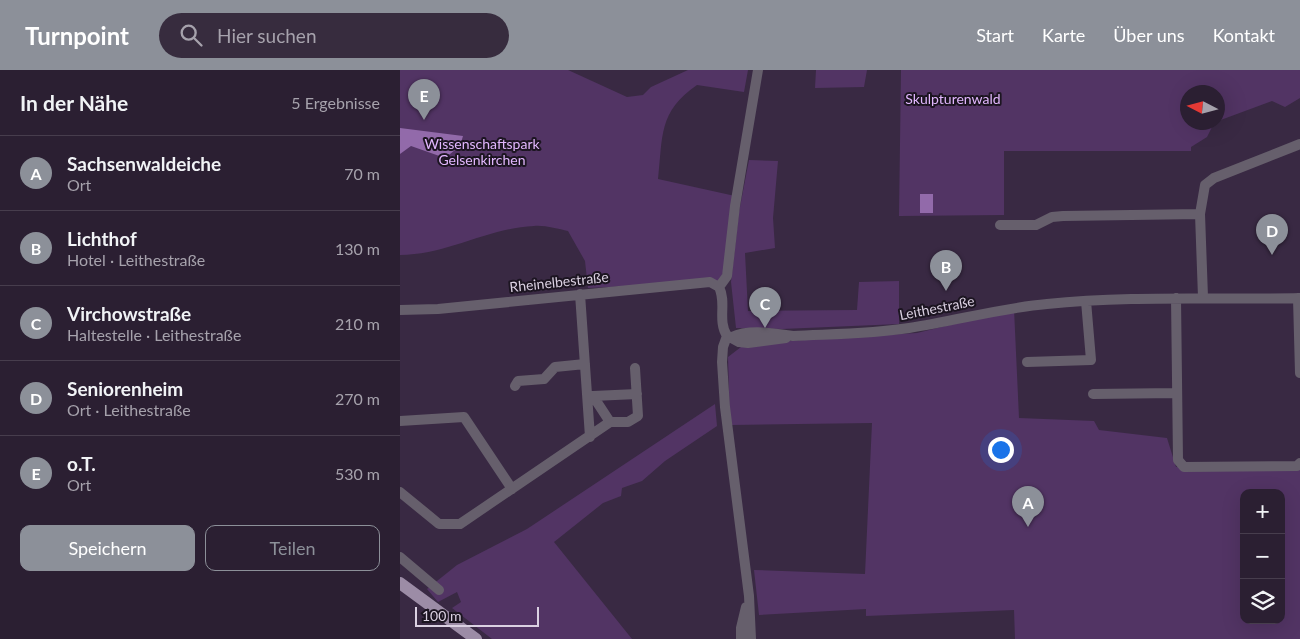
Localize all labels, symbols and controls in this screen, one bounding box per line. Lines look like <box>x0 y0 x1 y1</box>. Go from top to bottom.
search box <box>159 13 509 58</box>
text: Turnpoint <box>25 21 129 50</box>
icon: search <box>177 21 205 49</box>
text: Hier suchen <box>217 24 316 47</box>
text: Start <box>976 24 1014 46</box>
text: Karte <box>1042 24 1085 46</box>
text: Über uns <box>1113 24 1185 46</box>
text: Kontakt <box>1213 24 1275 46</box>
pin: E <box>408 79 440 120</box>
north arrow <box>1180 85 1225 130</box>
text: In der Nähe <box>20 90 128 115</box>
park label: Skulpturenwald <box>905 90 1001 107</box>
text: 5 Ergebnisse <box>291 93 380 112</box>
park label: Wissenschaftspark Gelsenkirchen <box>424 135 540 168</box>
text: Sachsenwaldeiche <box>67 152 221 175</box>
text: A <box>30 164 42 183</box>
text: 70 m <box>344 164 380 183</box>
text: Ort <box>67 175 91 194</box>
pin: D <box>1256 214 1288 255</box>
text: Lichthof <box>67 227 137 250</box>
text: B <box>31 239 41 258</box>
text: 130 m <box>335 239 380 258</box>
text: Hotel · Leithestraße <box>67 250 205 269</box>
pin: B <box>930 250 962 291</box>
street label: Rheinelbestraße <box>509 268 609 295</box>
pin: C <box>749 287 781 328</box>
street label: Leithestraße <box>898 292 976 323</box>
text: Virchowstraße <box>67 302 191 325</box>
text: C <box>31 314 41 333</box>
text: 210 m <box>335 314 380 333</box>
text: Haltestelle · Leithestraße <box>67 325 241 344</box>
text: Seniorenheim <box>67 377 183 400</box>
text: D <box>30 389 42 408</box>
text: 270 m <box>335 389 380 408</box>
text: Ort · Leithestraße <box>67 400 191 419</box>
your location <box>988 437 1014 463</box>
text: o.T. <box>67 452 96 475</box>
text: E <box>31 464 41 483</box>
text: 530 m <box>335 464 380 483</box>
text: Ort <box>67 475 91 494</box>
pin: A <box>1012 486 1044 527</box>
map controls <box>1240 489 1285 624</box>
button: + <box>1240 489 1285 534</box>
button: Speichern <box>20 525 195 571</box>
button: Teilen <box>205 525 380 571</box>
button: − <box>1240 534 1285 579</box>
button: layers <box>1240 579 1285 624</box>
scale bar <box>415 604 539 627</box>
text: 100 m <box>422 607 461 624</box>

